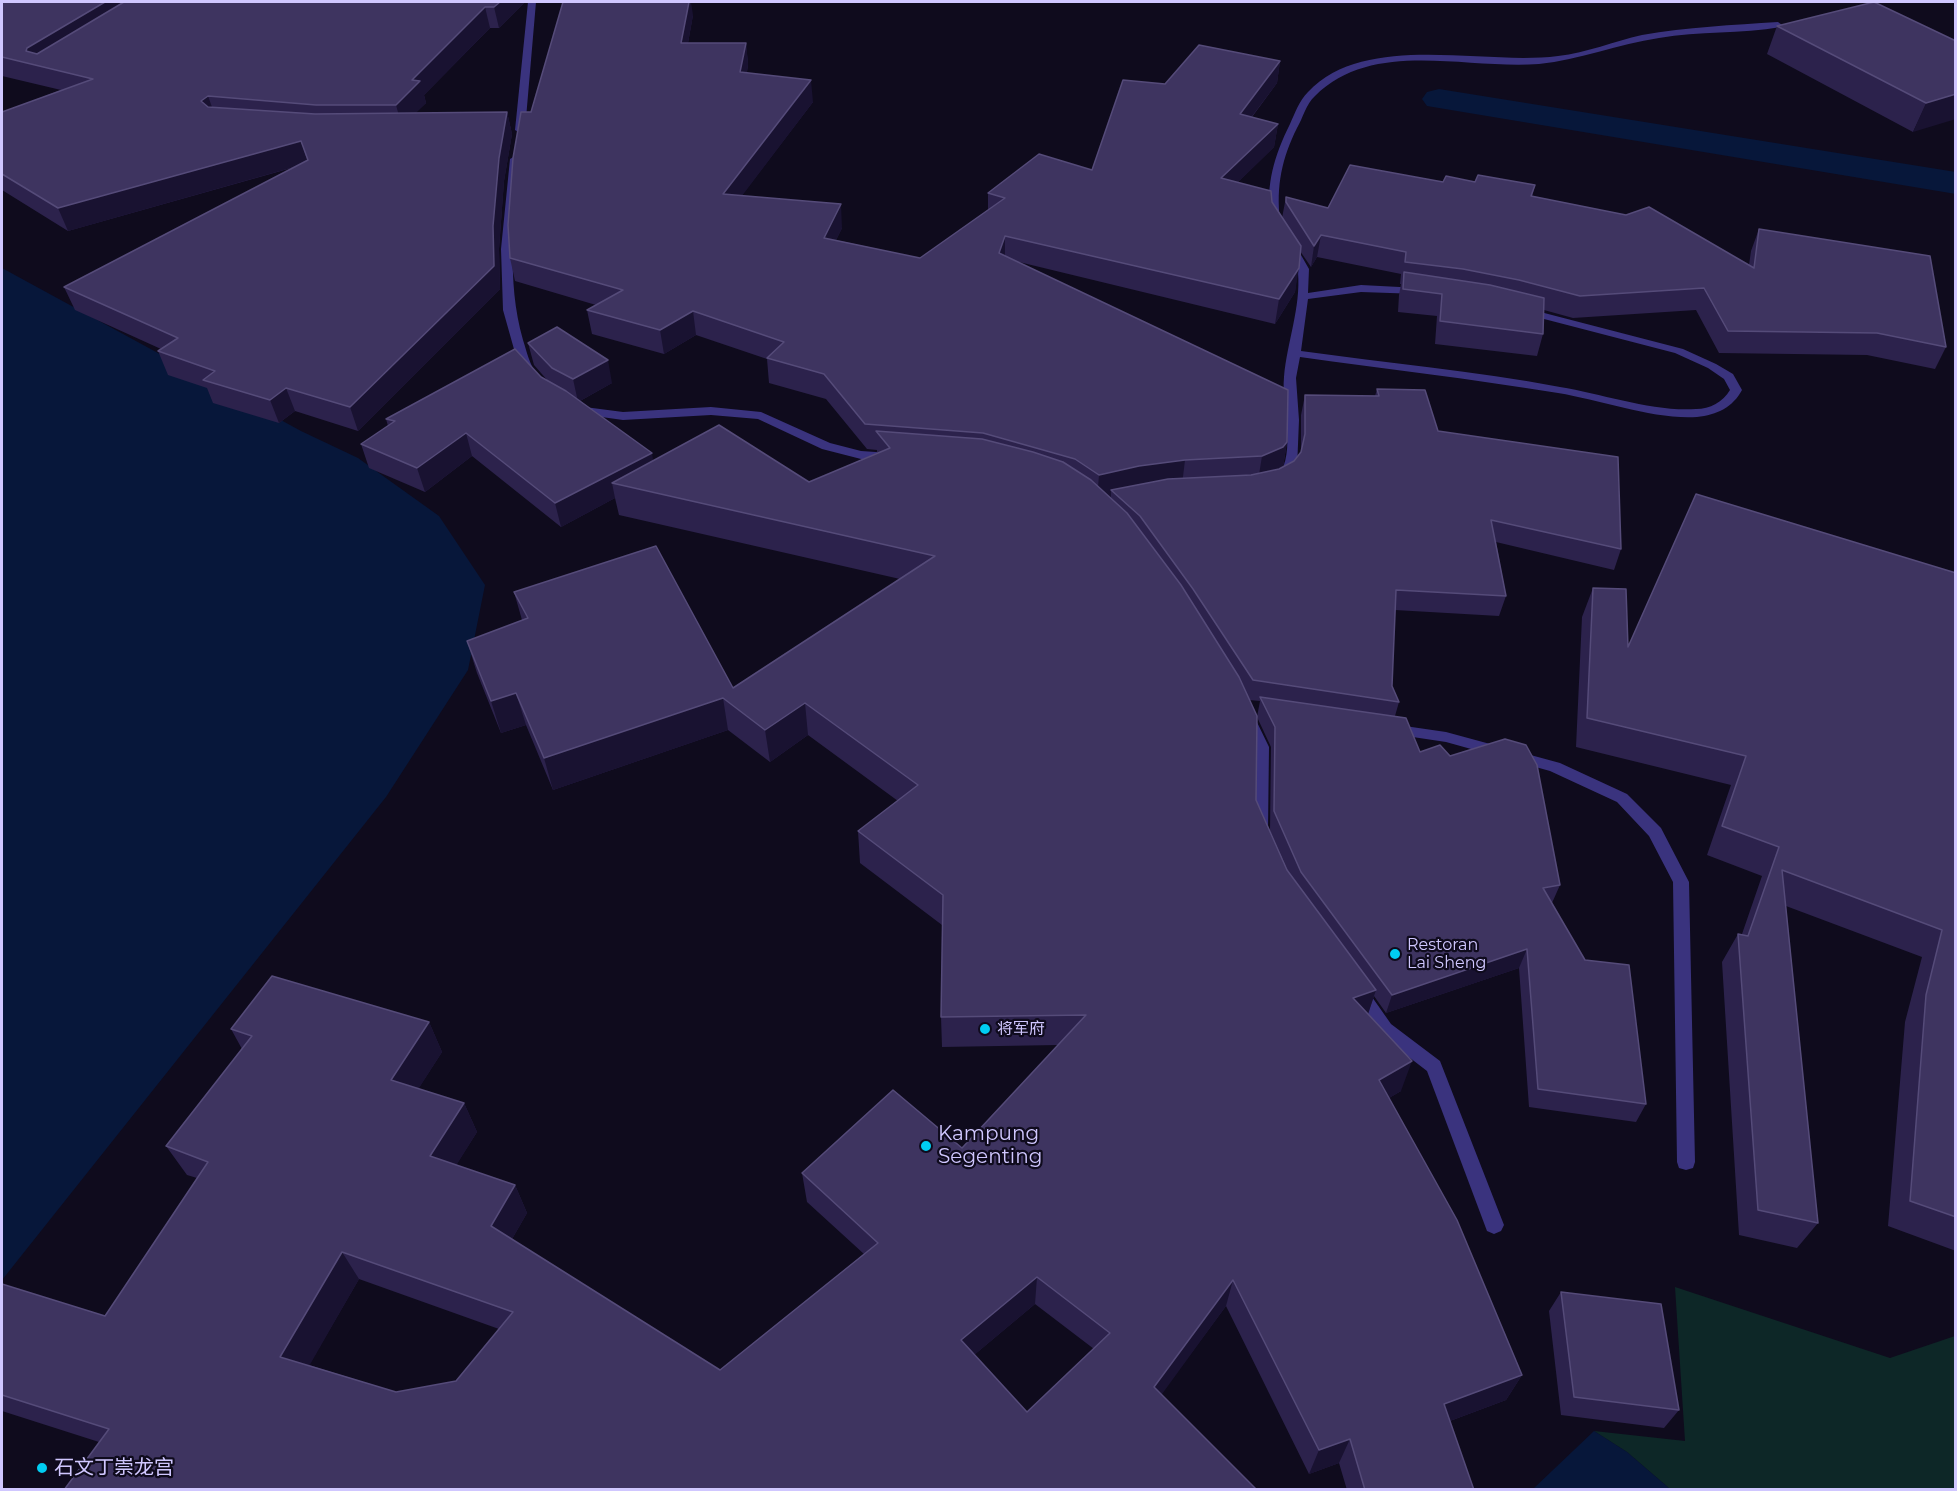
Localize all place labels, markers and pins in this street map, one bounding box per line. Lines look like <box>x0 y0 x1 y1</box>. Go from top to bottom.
place label: Restoran Lai Sheng <box>1407 935 1486 973</box>
marker: Restoran Lai Sheng <box>1388 947 1402 961</box>
place label: 将军府 <box>997 1019 1045 1039</box>
marker: 将军府 <box>978 1022 992 1036</box>
place label: Kampung Segenting <box>938 1122 1042 1169</box>
marker: Kampung Segenting <box>919 1139 933 1153</box>
place label: 石文丁崇龙宫 <box>54 1456 174 1480</box>
marker: 石文丁崇龙宫 <box>35 1461 49 1475</box>

